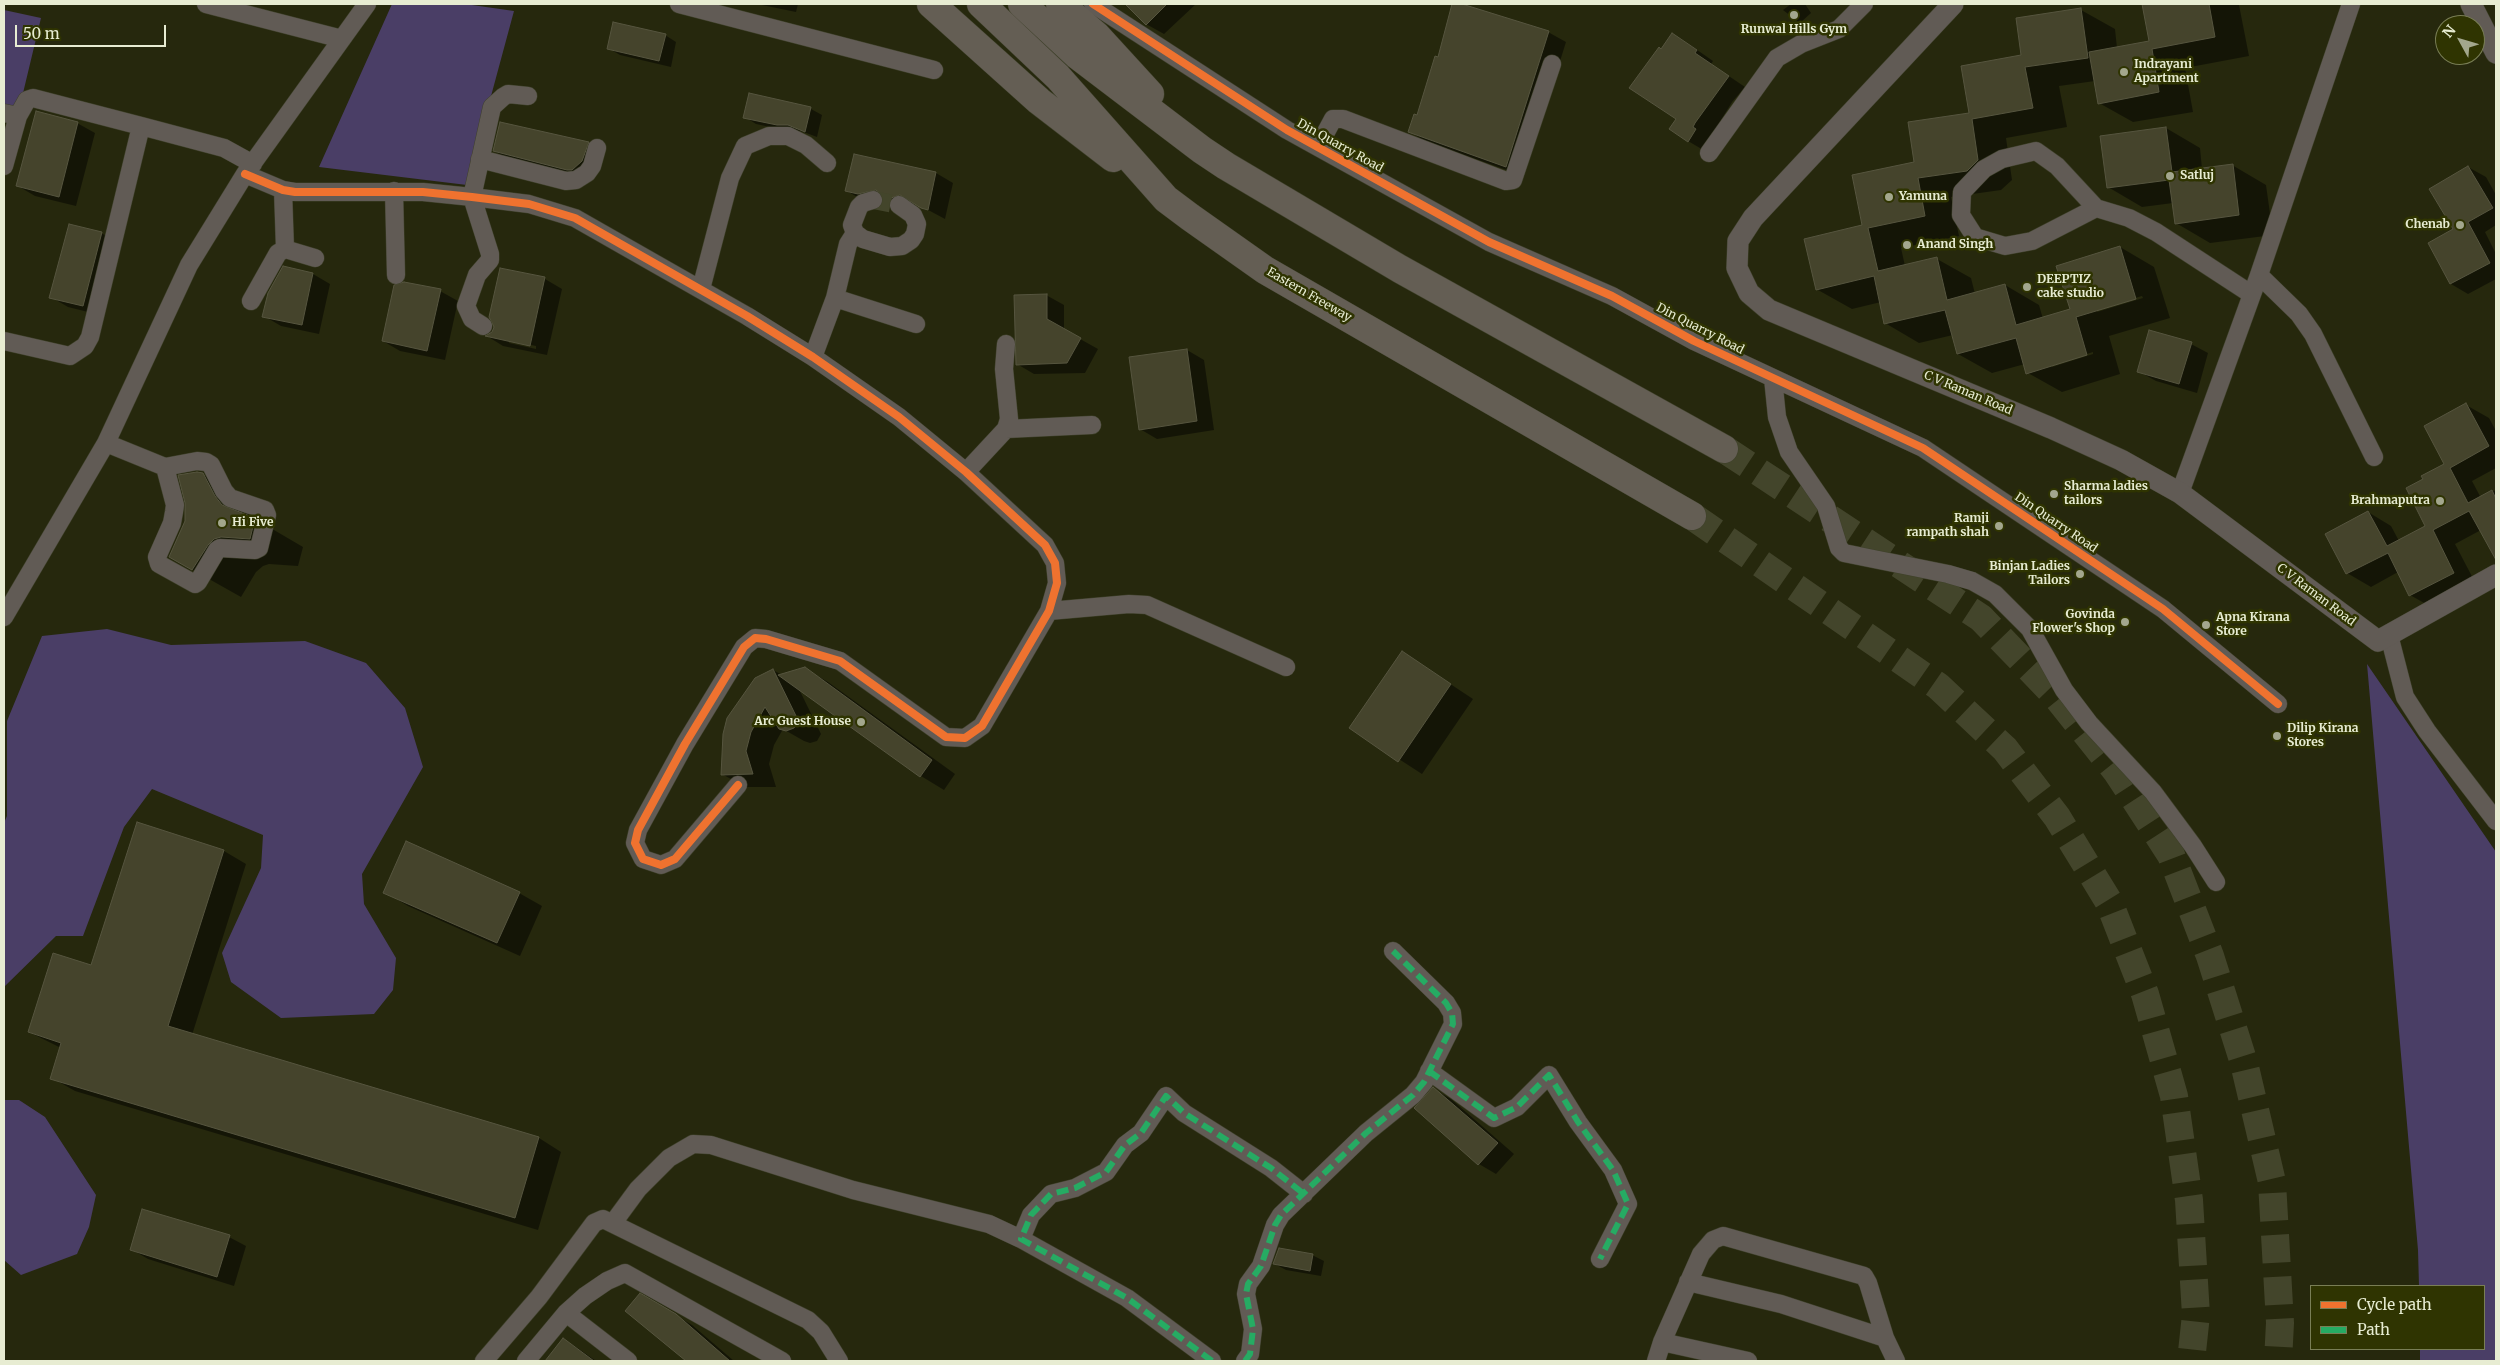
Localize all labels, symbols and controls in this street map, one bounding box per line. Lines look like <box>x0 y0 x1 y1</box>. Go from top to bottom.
marker: Runwal Hills Gym <box>1788 9 1800 21</box>
scale bar <box>18 15 169 47</box>
north arrow <box>2435 15 2485 65</box>
text: N <box>2439 21 2460 41</box>
place label: Runwal Hills Gym <box>1741 23 1847 37</box>
text: 50 m <box>23 24 60 43</box>
place label: Indrayani Apartment <box>2134 58 2199 86</box>
marker: Indrayani Apartment <box>2118 66 2130 78</box>
street label: Din Quarry Road <box>1294 116 1386 176</box>
place label: Satluj <box>2180 169 2214 183</box>
marker: Satluj <box>2164 170 2176 182</box>
place label: Yamuna <box>1899 190 1947 204</box>
marker: Yamuna <box>1883 191 1895 203</box>
place label: Chenab <box>2406 218 2450 232</box>
marker: Chenab <box>2454 219 2466 231</box>
place label: Anand Singh <box>1917 238 1993 252</box>
marker: Anand Singh <box>1901 239 1913 251</box>
street label: Eastern Freeway <box>1264 265 1354 325</box>
place label: DEEPTIZ cake studio <box>2037 273 2104 301</box>
marker: DEEPTIZ cake studio <box>2021 281 2033 293</box>
street label: Din Quarry Road <box>1654 301 1746 357</box>
street label: C V Raman Road <box>1922 368 2014 418</box>
place label: Sharma ladies tailors <box>2064 480 2148 508</box>
marker: Sharma ladies tailors <box>2048 488 2060 500</box>
street label: Din Quarry Road <box>2012 490 2100 556</box>
place label: Brahmaputra <box>2351 494 2430 508</box>
marker: Brahmaputra <box>2434 495 2446 507</box>
place label: Ramji rampath shah <box>1906 512 1989 540</box>
place label: Hi Five <box>232 516 273 530</box>
marker: Hi Five <box>216 517 228 529</box>
marker: Ramji rampath shah <box>1993 520 2005 532</box>
place label: Binjan Ladies Tailors <box>1989 560 2070 588</box>
street label: C V Raman Road <box>2274 561 2358 629</box>
marker: Binjan Ladies Tailors <box>2074 568 2086 580</box>
place label: Govinda Flower's Shop <box>2032 608 2115 636</box>
place label: Apna Kirana Store <box>2216 611 2290 639</box>
marker: Govinda Flower's Shop <box>2119 616 2131 628</box>
marker: Apna Kirana Store <box>2200 619 2212 631</box>
place label: Arc Guest House <box>754 715 851 729</box>
marker: Arc Guest House <box>855 716 867 728</box>
place label: Dilip Kirana Stores <box>2287 722 2359 750</box>
marker: Dilip Kirana Stores <box>2271 730 2283 742</box>
legend <box>2310 1285 2485 1350</box>
text: Cycle path <box>2357 1295 2432 1314</box>
text: Path <box>2357 1320 2390 1339</box>

